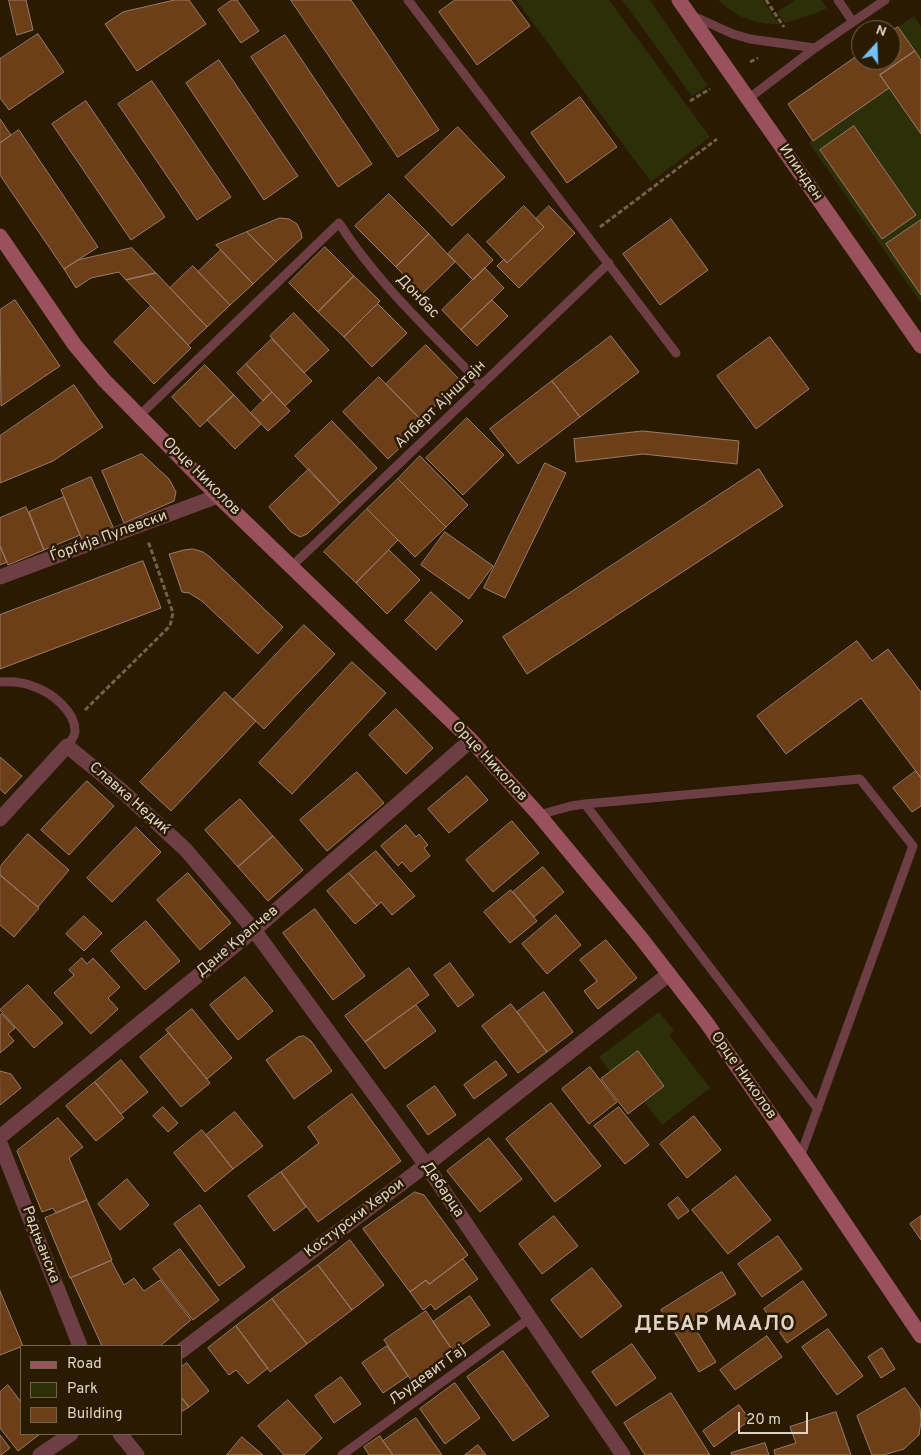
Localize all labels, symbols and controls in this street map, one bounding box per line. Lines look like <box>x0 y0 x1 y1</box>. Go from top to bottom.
north arrow <box>851 20 901 70</box>
text: N <box>873 22 889 41</box>
street label: Илинден <box>774 141 826 205</box>
street label: Донбас <box>392 271 442 323</box>
street label: Алберт Ајнштајн <box>392 357 490 453</box>
street label: Орце Николов <box>158 434 244 520</box>
street label: Ѓорѓиja Пулевски <box>48 507 170 567</box>
street label: Орце Николов <box>447 718 531 806</box>
street label: Славка Недиќ <box>85 759 173 839</box>
street label: Дане Крапчев <box>193 902 283 982</box>
street label: Орце Николов <box>706 1029 780 1123</box>
street label: Дебарца <box>417 1159 467 1221</box>
street label: Костурски Херои <box>302 1176 408 1262</box>
street label: Радњанска <box>17 1204 63 1286</box>
district label: ДЕБАР МААЛО <box>633 1314 797 1338</box>
street label: Људевит Гај <box>386 1342 470 1410</box>
legend <box>20 1345 182 1435</box>
text: Road <box>67 1355 102 1374</box>
text: Park <box>67 1380 98 1399</box>
scale bar <box>741 1402 811 1434</box>
text: Building <box>67 1405 122 1424</box>
text: 20 m <box>746 1411 781 1430</box>

